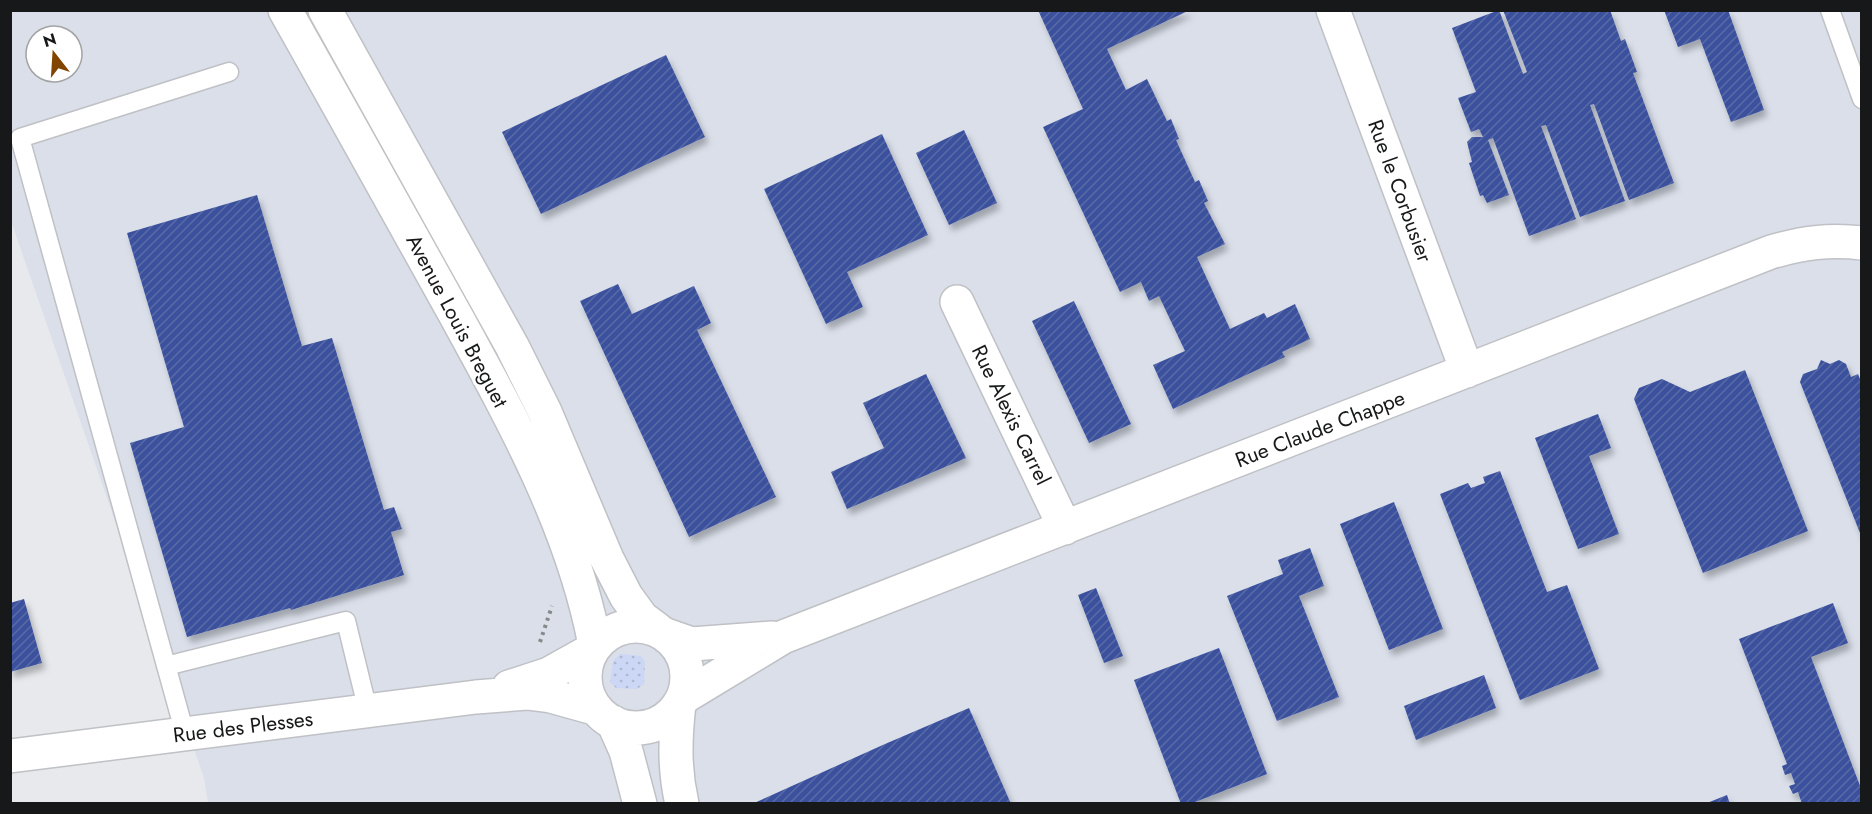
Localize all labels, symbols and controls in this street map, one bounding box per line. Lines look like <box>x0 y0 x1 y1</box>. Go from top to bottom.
north arrow <box>24 24 84 84</box>
text: N <box>40 27 59 53</box>
street label: Rue le Corbusier <box>1360 115 1440 267</box>
street label: Avenue Louis Breguet <box>399 229 515 413</box>
street label: Rue Alexis Carrel <box>964 340 1058 490</box>
street label: Rue Claude Chappe <box>1231 383 1409 475</box>
street label: Rue des Plesses <box>171 704 315 750</box>

